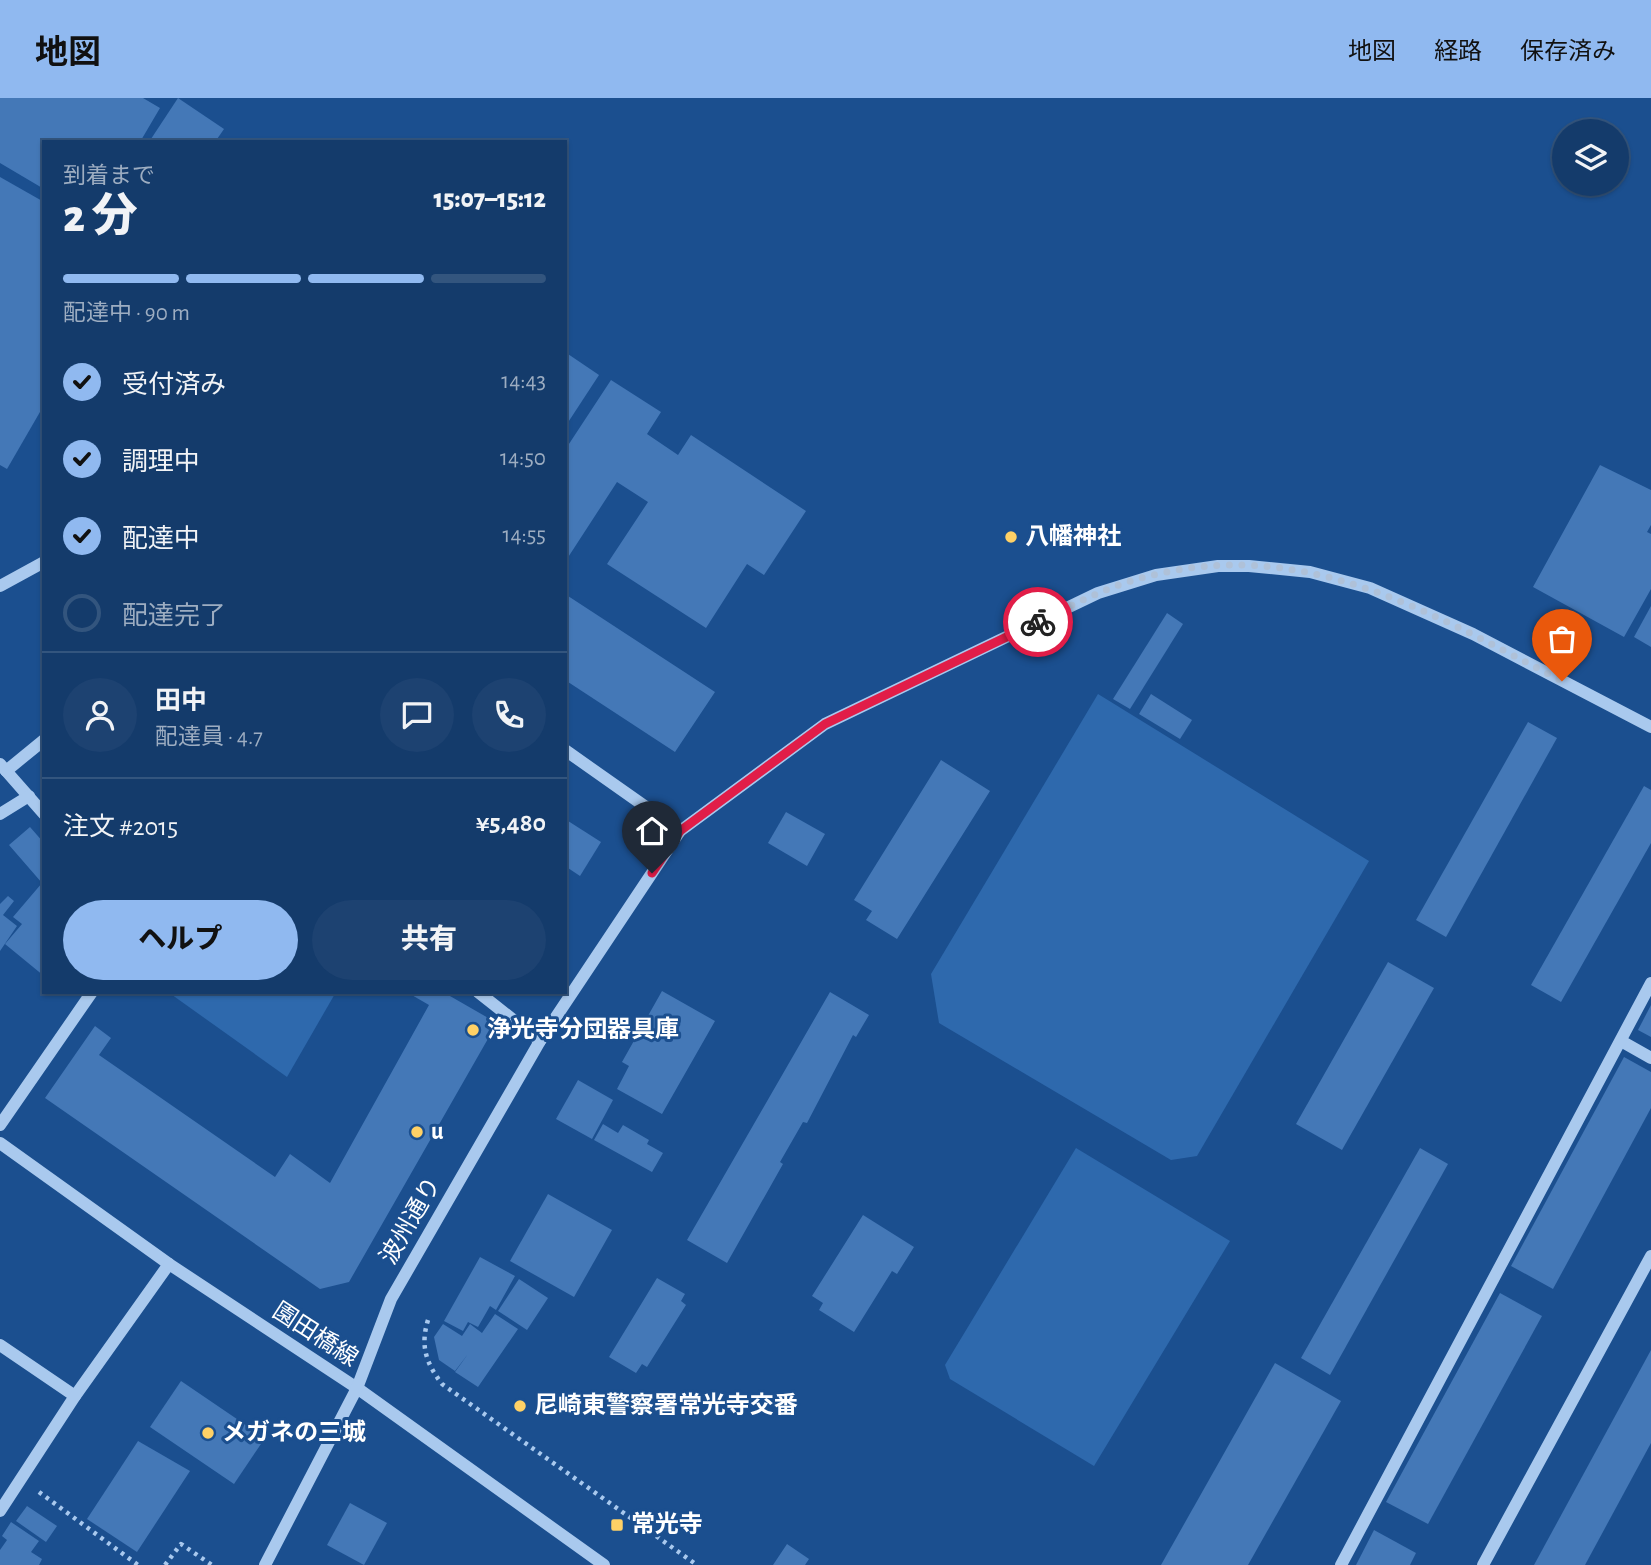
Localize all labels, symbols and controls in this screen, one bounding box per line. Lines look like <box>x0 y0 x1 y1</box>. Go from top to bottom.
text: 地図 <box>35 37 101 70</box>
text: 地図 <box>1348 40 1396 64</box>
text: 経路 <box>1434 40 1482 64</box>
text: 保存済み <box>1520 40 1616 64</box>
map controls <box>1552 119 1629 196</box>
button: layers <box>1552 119 1629 196</box>
text: 到着まで <box>63 165 155 188</box>
text: 15:07–15:12 <box>434 186 546 212</box>
text: 2 分 <box>63 194 138 240</box>
text: 配達中 · 90 m <box>63 302 190 325</box>
icon: check <box>63 363 101 401</box>
text: 14:43 <box>501 370 546 393</box>
text: 受付済み <box>122 372 226 398</box>
icon: check <box>63 440 101 478</box>
text: 14:50 <box>500 447 546 470</box>
text: 調理中 <box>122 449 200 475</box>
icon: check <box>63 517 101 555</box>
place label: 八幡神社 <box>1025 523 1121 549</box>
text: 14:55 <box>503 524 546 547</box>
text: 配達中 <box>122 526 200 552</box>
marker: 八幡神社 <box>1003 529 1019 545</box>
courier <box>1003 587 1073 657</box>
text: 配達完了 <box>122 603 226 629</box>
icon: bike <box>1019 603 1057 641</box>
pin <box>1532 609 1592 681</box>
icon: bag <box>1543 620 1581 658</box>
button: person <box>63 678 137 752</box>
button: chat <box>380 678 454 752</box>
button: phone <box>472 678 546 752</box>
text: 田中 <box>155 688 207 714</box>
text: 配達員 · 4.7 <box>155 726 263 749</box>
pin <box>622 801 682 873</box>
text: ¥5,480 <box>476 810 546 836</box>
icon: home <box>633 812 671 850</box>
text: 注文 #2015 <box>63 814 178 840</box>
button: ヘルプ <box>63 900 298 980</box>
button: 共有 <box>312 900 546 980</box>
place label: 浄光寺分団器具庫 <box>487 1016 679 1042</box>
marker: 浄光寺分団器具庫 <box>465 1022 481 1038</box>
place label: u <box>431 1120 444 1144</box>
marker: u <box>409 1124 425 1140</box>
street label: 波州通り <box>375 1172 445 1269</box>
street label: 園田橋線 <box>268 1297 363 1371</box>
place label: 尼崎東警察署常光寺交番 <box>534 1392 798 1418</box>
marker: 尼崎東警察署常光寺交番 <box>512 1398 528 1414</box>
place label: メガネの三城 <box>222 1419 366 1445</box>
marker: メガネの三城 <box>200 1425 216 1441</box>
place label: 常光寺 <box>631 1511 703 1537</box>
marker: 常光寺 <box>609 1517 625 1533</box>

